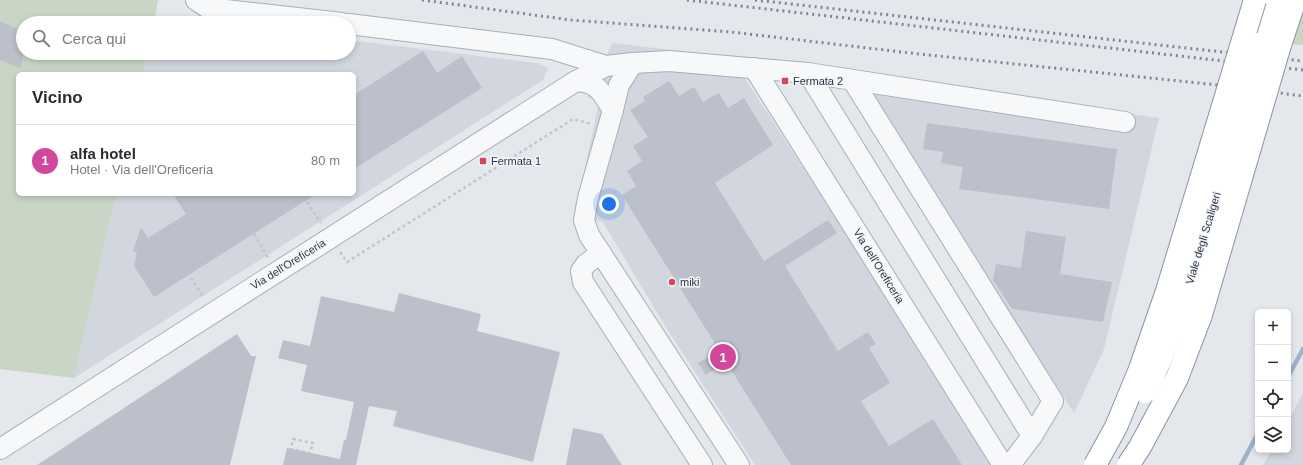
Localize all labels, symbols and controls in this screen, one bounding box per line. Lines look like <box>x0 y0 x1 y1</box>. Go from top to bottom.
search box <box>16 16 356 60</box>
icon: search <box>30 27 52 49</box>
text: Cerca qui <box>62 30 126 47</box>
place label: Fermata 2 <box>793 75 843 87</box>
marker: Fermata 2 <box>780 76 790 86</box>
text: Vicino <box>32 88 83 107</box>
text: alfa hotel <box>70 145 136 162</box>
text: 1 <box>41 153 49 168</box>
text: 80 m <box>311 153 340 168</box>
place label: Fermata 1 <box>491 155 541 167</box>
marker: Fermata 1 <box>478 156 488 166</box>
text: Hotel · Via dell'Oreficeria <box>70 162 213 177</box>
street label: Viale degli Scaligeri <box>1183 190 1223 286</box>
your location <box>599 194 619 214</box>
street label: Via dell'Oreficeria <box>851 226 907 306</box>
street label: Via dell'Oreficeria <box>248 236 328 292</box>
place label: miki <box>680 276 700 288</box>
marker: miki <box>667 277 677 287</box>
map controls <box>1255 309 1291 453</box>
button: + <box>1255 309 1291 345</box>
pin: 1 <box>710 342 736 372</box>
button: − <box>1255 345 1291 381</box>
button: locate <box>1255 381 1291 417</box>
button: layers <box>1255 417 1291 453</box>

